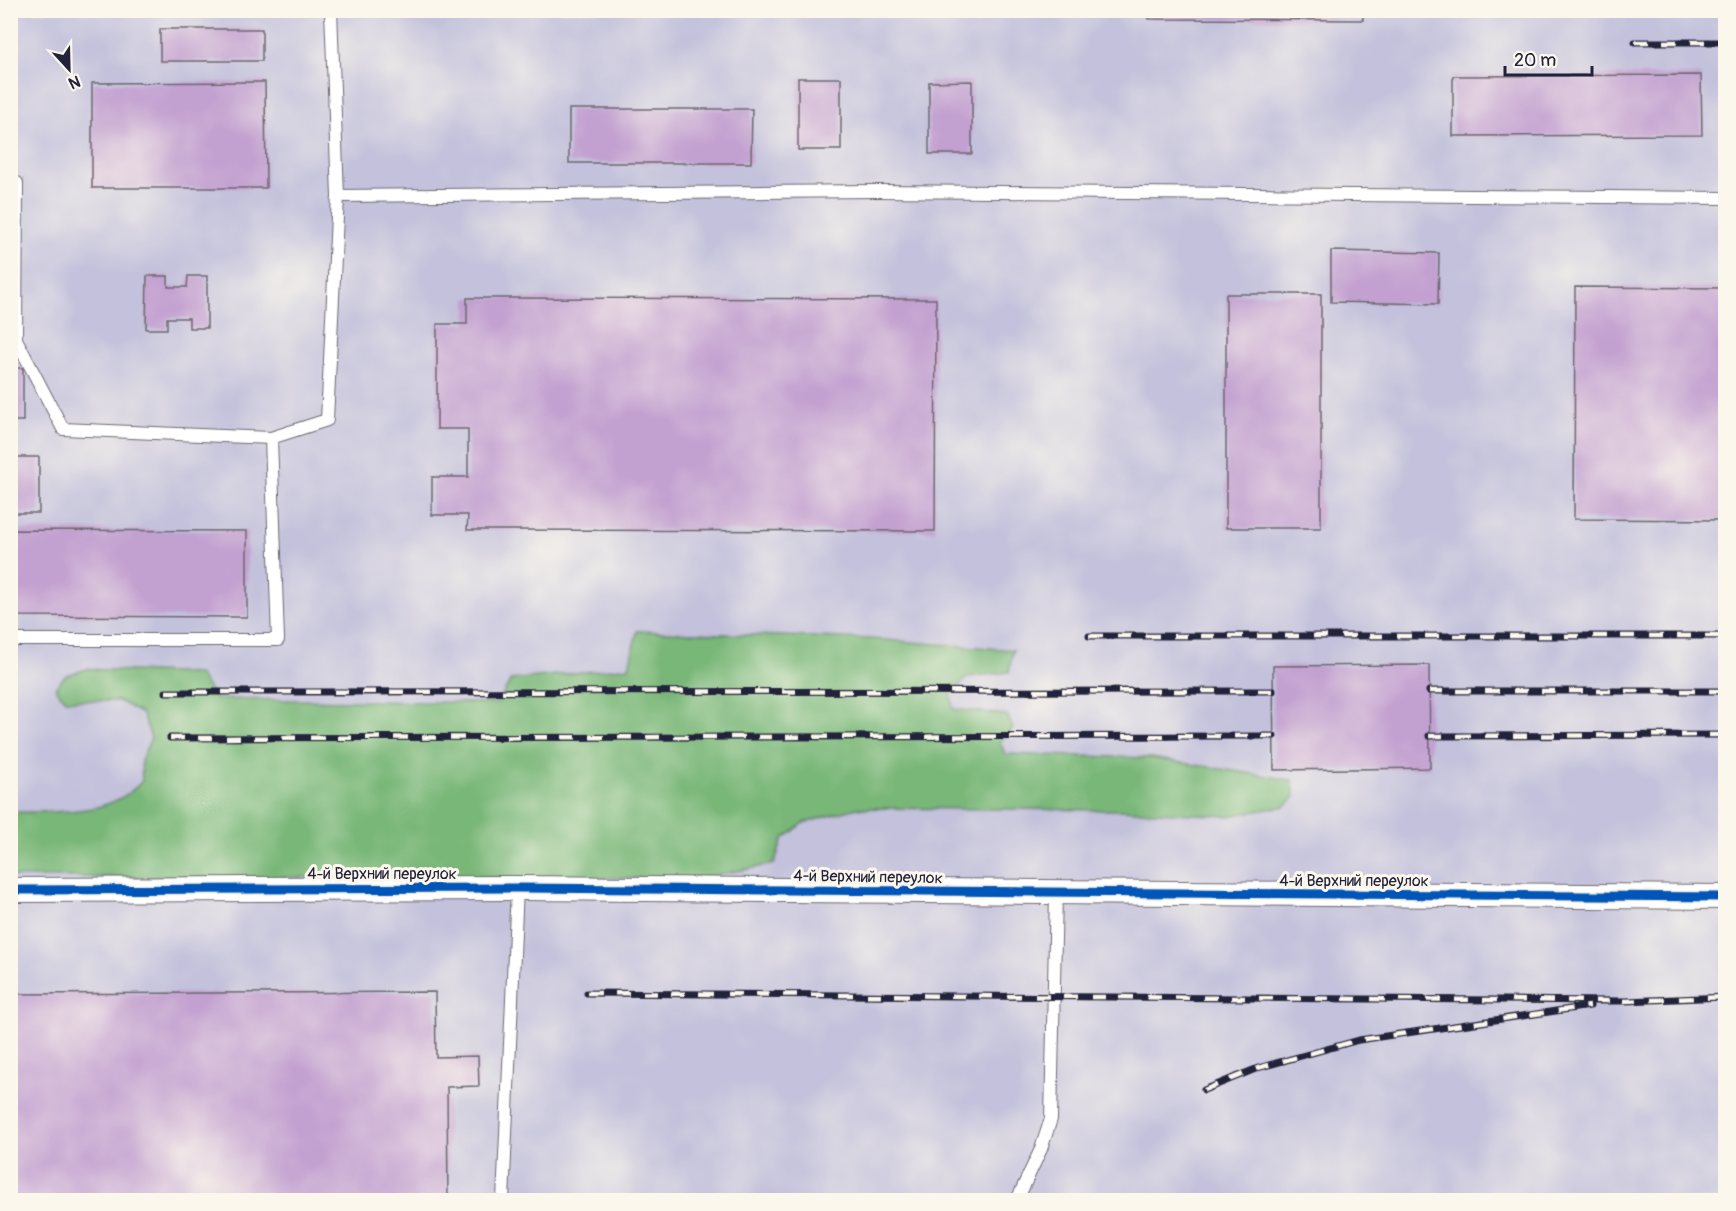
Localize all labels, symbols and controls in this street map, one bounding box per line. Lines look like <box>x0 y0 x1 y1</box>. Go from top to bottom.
north arrow <box>39 39 99 99</box>
scale bar <box>1505 39 1592 77</box>
text: 20 m <box>1514 49 1556 72</box>
text: N <box>65 71 83 93</box>
street label: 4-й Верхний переулок <box>307 864 457 884</box>
street label: 4-й Верхний переулок <box>793 866 943 888</box>
street label: 4-й Верхний переулок <box>1279 871 1429 891</box>

